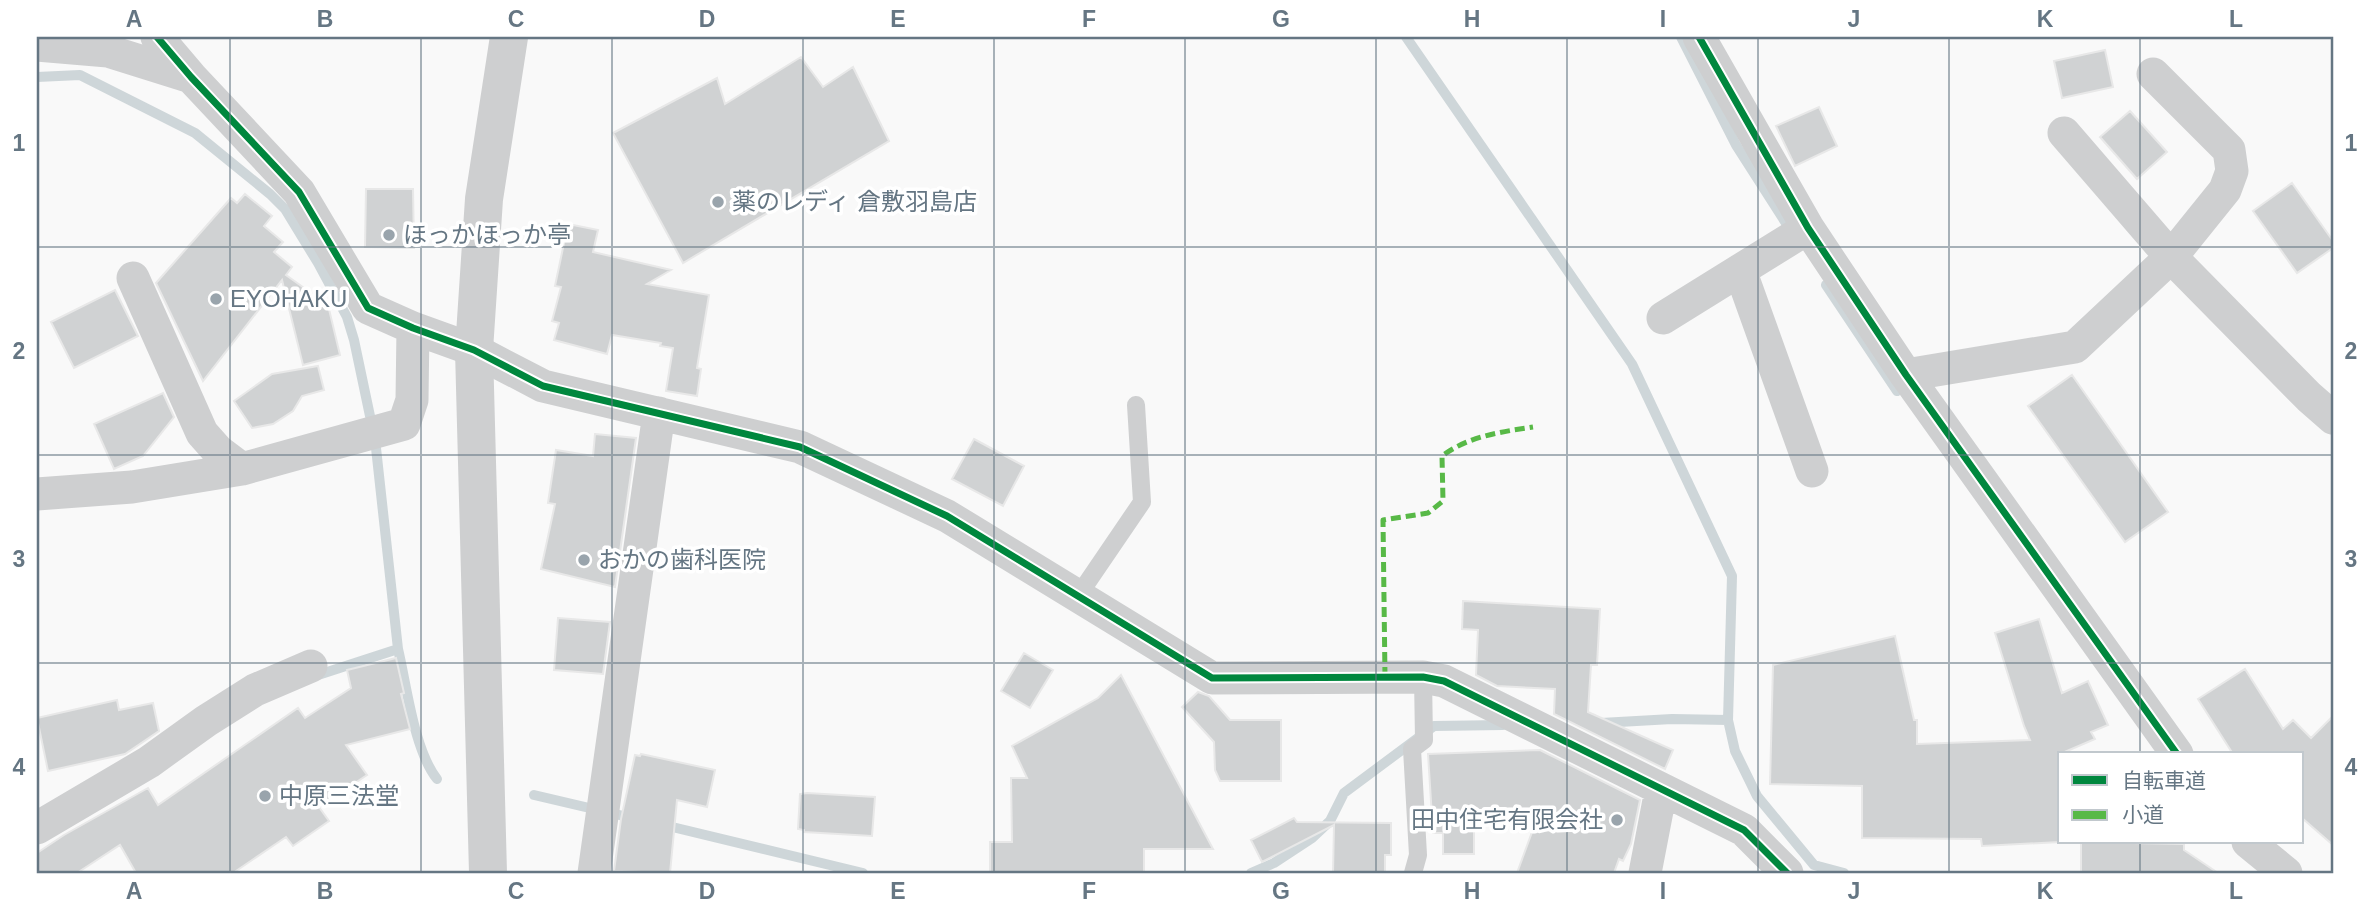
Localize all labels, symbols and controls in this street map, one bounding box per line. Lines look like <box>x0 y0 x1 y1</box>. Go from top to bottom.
text: A <box>126 6 142 32</box>
text: B <box>317 6 333 32</box>
text: C <box>508 6 524 32</box>
text: D <box>699 6 715 32</box>
text: E <box>890 6 906 32</box>
text: F <box>1082 6 1096 32</box>
text: G <box>1272 6 1290 32</box>
text: H <box>1464 6 1480 32</box>
text: I <box>1660 6 1666 32</box>
text: J <box>1848 6 1860 32</box>
text: K <box>2037 6 2054 32</box>
text: L <box>2229 6 2243 32</box>
text: 1 <box>13 130 26 156</box>
text: 1 <box>2345 130 2358 156</box>
place label: 薬のレディ 倉敷羽島店 <box>732 188 977 215</box>
marker: 薬のレディ 倉敷羽島店 <box>710 194 726 210</box>
place label: ほっかほっか亭 <box>403 221 571 248</box>
marker: ほっかほっか亭 <box>381 227 397 243</box>
place label: EYOHAKU <box>230 285 347 312</box>
marker: EYOHAKU <box>208 291 224 307</box>
text: 2 <box>13 338 25 364</box>
text: 2 <box>2345 338 2357 364</box>
text: 3 <box>13 546 25 572</box>
place label: おかの歯科医院 <box>598 546 766 573</box>
text: 3 <box>2345 546 2357 572</box>
marker: おかの歯科医院 <box>576 552 592 568</box>
legend <box>2058 752 2304 844</box>
text: 4 <box>13 754 26 780</box>
text: 4 <box>2345 754 2358 780</box>
text: 自転車道 <box>2122 769 2206 792</box>
place label: 中原三法堂 <box>279 782 399 809</box>
marker: 中原三法堂 <box>257 788 273 804</box>
text: 小道 <box>2122 803 2164 826</box>
place label: 田中住宅有限会社 <box>1411 806 1603 833</box>
marker: 田中住宅有限会社 <box>1609 812 1625 828</box>
text: A <box>126 878 142 904</box>
text: B <box>317 878 333 904</box>
text: C <box>508 878 524 904</box>
text: D <box>699 878 715 904</box>
text: E <box>890 878 906 904</box>
text: F <box>1082 878 1096 904</box>
text: G <box>1272 878 1290 904</box>
text: H <box>1464 878 1480 904</box>
text: I <box>1660 878 1666 904</box>
text: J <box>1848 878 1860 904</box>
text: K <box>2037 878 2054 904</box>
text: L <box>2229 878 2243 904</box>

